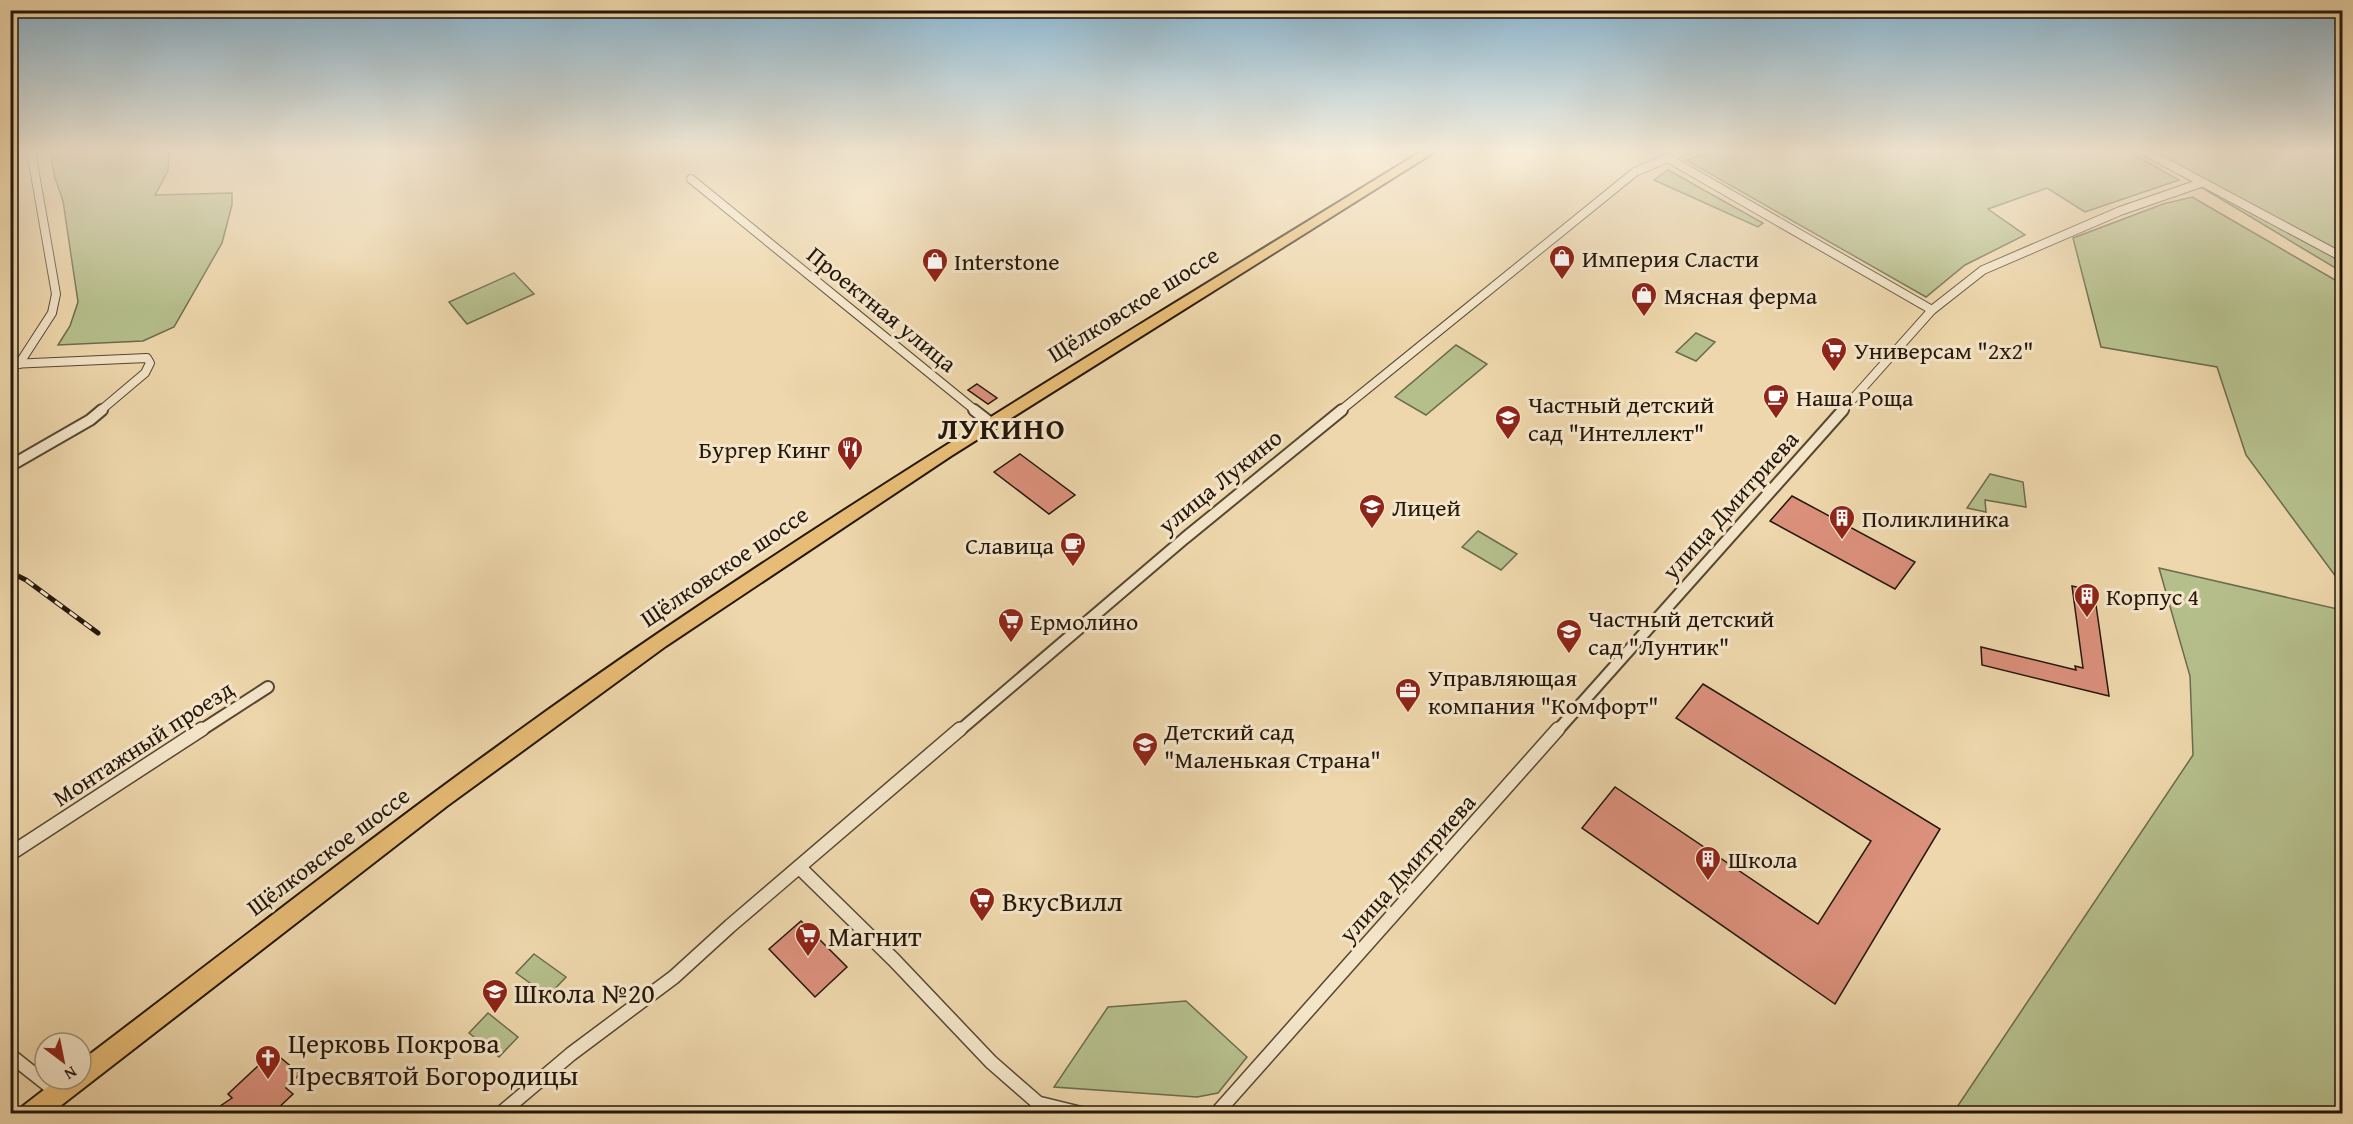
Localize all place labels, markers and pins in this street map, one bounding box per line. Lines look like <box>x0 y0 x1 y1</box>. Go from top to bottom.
place label: Империя Сласти <box>1582 241 1759 276</box>
shop icon: Империя Сласти <box>1547 243 1577 281</box>
place label: Interstone <box>954 244 1059 279</box>
shop icon: Interstone <box>920 246 950 284</box>
place label: Мясная ферма <box>1664 278 1818 313</box>
shop icon: Мясная ферма <box>1629 280 1659 318</box>
place label: Универсам "2x2" <box>1854 333 2034 368</box>
supermarket icon: Универсам "2x2" <box>1819 335 1849 373</box>
place label: Наша Роща <box>1796 380 1914 415</box>
cafe icon: Наша Роща <box>1761 382 1791 420</box>
place label: Частный детский сад "Интеллект" <box>1528 387 1714 450</box>
school or university icon: Частный детский сад "Интеллект" <box>1493 403 1523 441</box>
place label: Бургер Кинг <box>698 432 830 467</box>
restaurant icon: Бургер Кинг <box>835 434 865 472</box>
place label: Лицей <box>1392 490 1461 525</box>
school or university icon: Лицей <box>1357 492 1387 530</box>
place label: Поликлиника <box>1862 501 2010 536</box>
building icon: Поликлиника <box>1827 503 1857 541</box>
place label: Славица <box>965 528 1055 563</box>
cafe icon: Славица <box>1058 530 1088 568</box>
place label: Корпус 4 <box>2106 579 2199 614</box>
building icon: Корпус 4 <box>2072 581 2102 619</box>
place label: Частный детский сад "Лунтик" <box>1588 601 1774 664</box>
place label: Ермолино <box>1030 604 1138 639</box>
supermarket icon: Ермолино <box>996 606 1026 644</box>
school or university icon: Частный детский сад "Лунтик" <box>1554 617 1584 655</box>
place label: Управляющая компания "Комфорт" <box>1428 660 1659 723</box>
office icon: Управляющая компания "Комфорт" <box>1393 676 1423 714</box>
place label: Детский сад "Маленькая Страна" <box>1163 714 1381 777</box>
school or university icon: Детский сад "Маленькая Страна" <box>1130 730 1160 768</box>
place label: Школа <box>1728 842 1798 877</box>
building icon: Школа <box>1693 844 1723 882</box>
place label: ВкусВилл <box>1002 880 1123 921</box>
supermarket icon: ВкусВилл <box>967 885 997 923</box>
place label: Магнит <box>828 915 922 956</box>
supermarket icon: Магнит <box>793 920 823 958</box>
place label: Школа №20 <box>514 972 655 1013</box>
school or university icon: Школа №20 <box>480 977 510 1015</box>
place label: Церковь Покрова Пресвятой Богородицы <box>288 1022 578 1095</box>
church icon: Церковь Покрова Пресвятой Богородицы <box>253 1043 283 1081</box>

